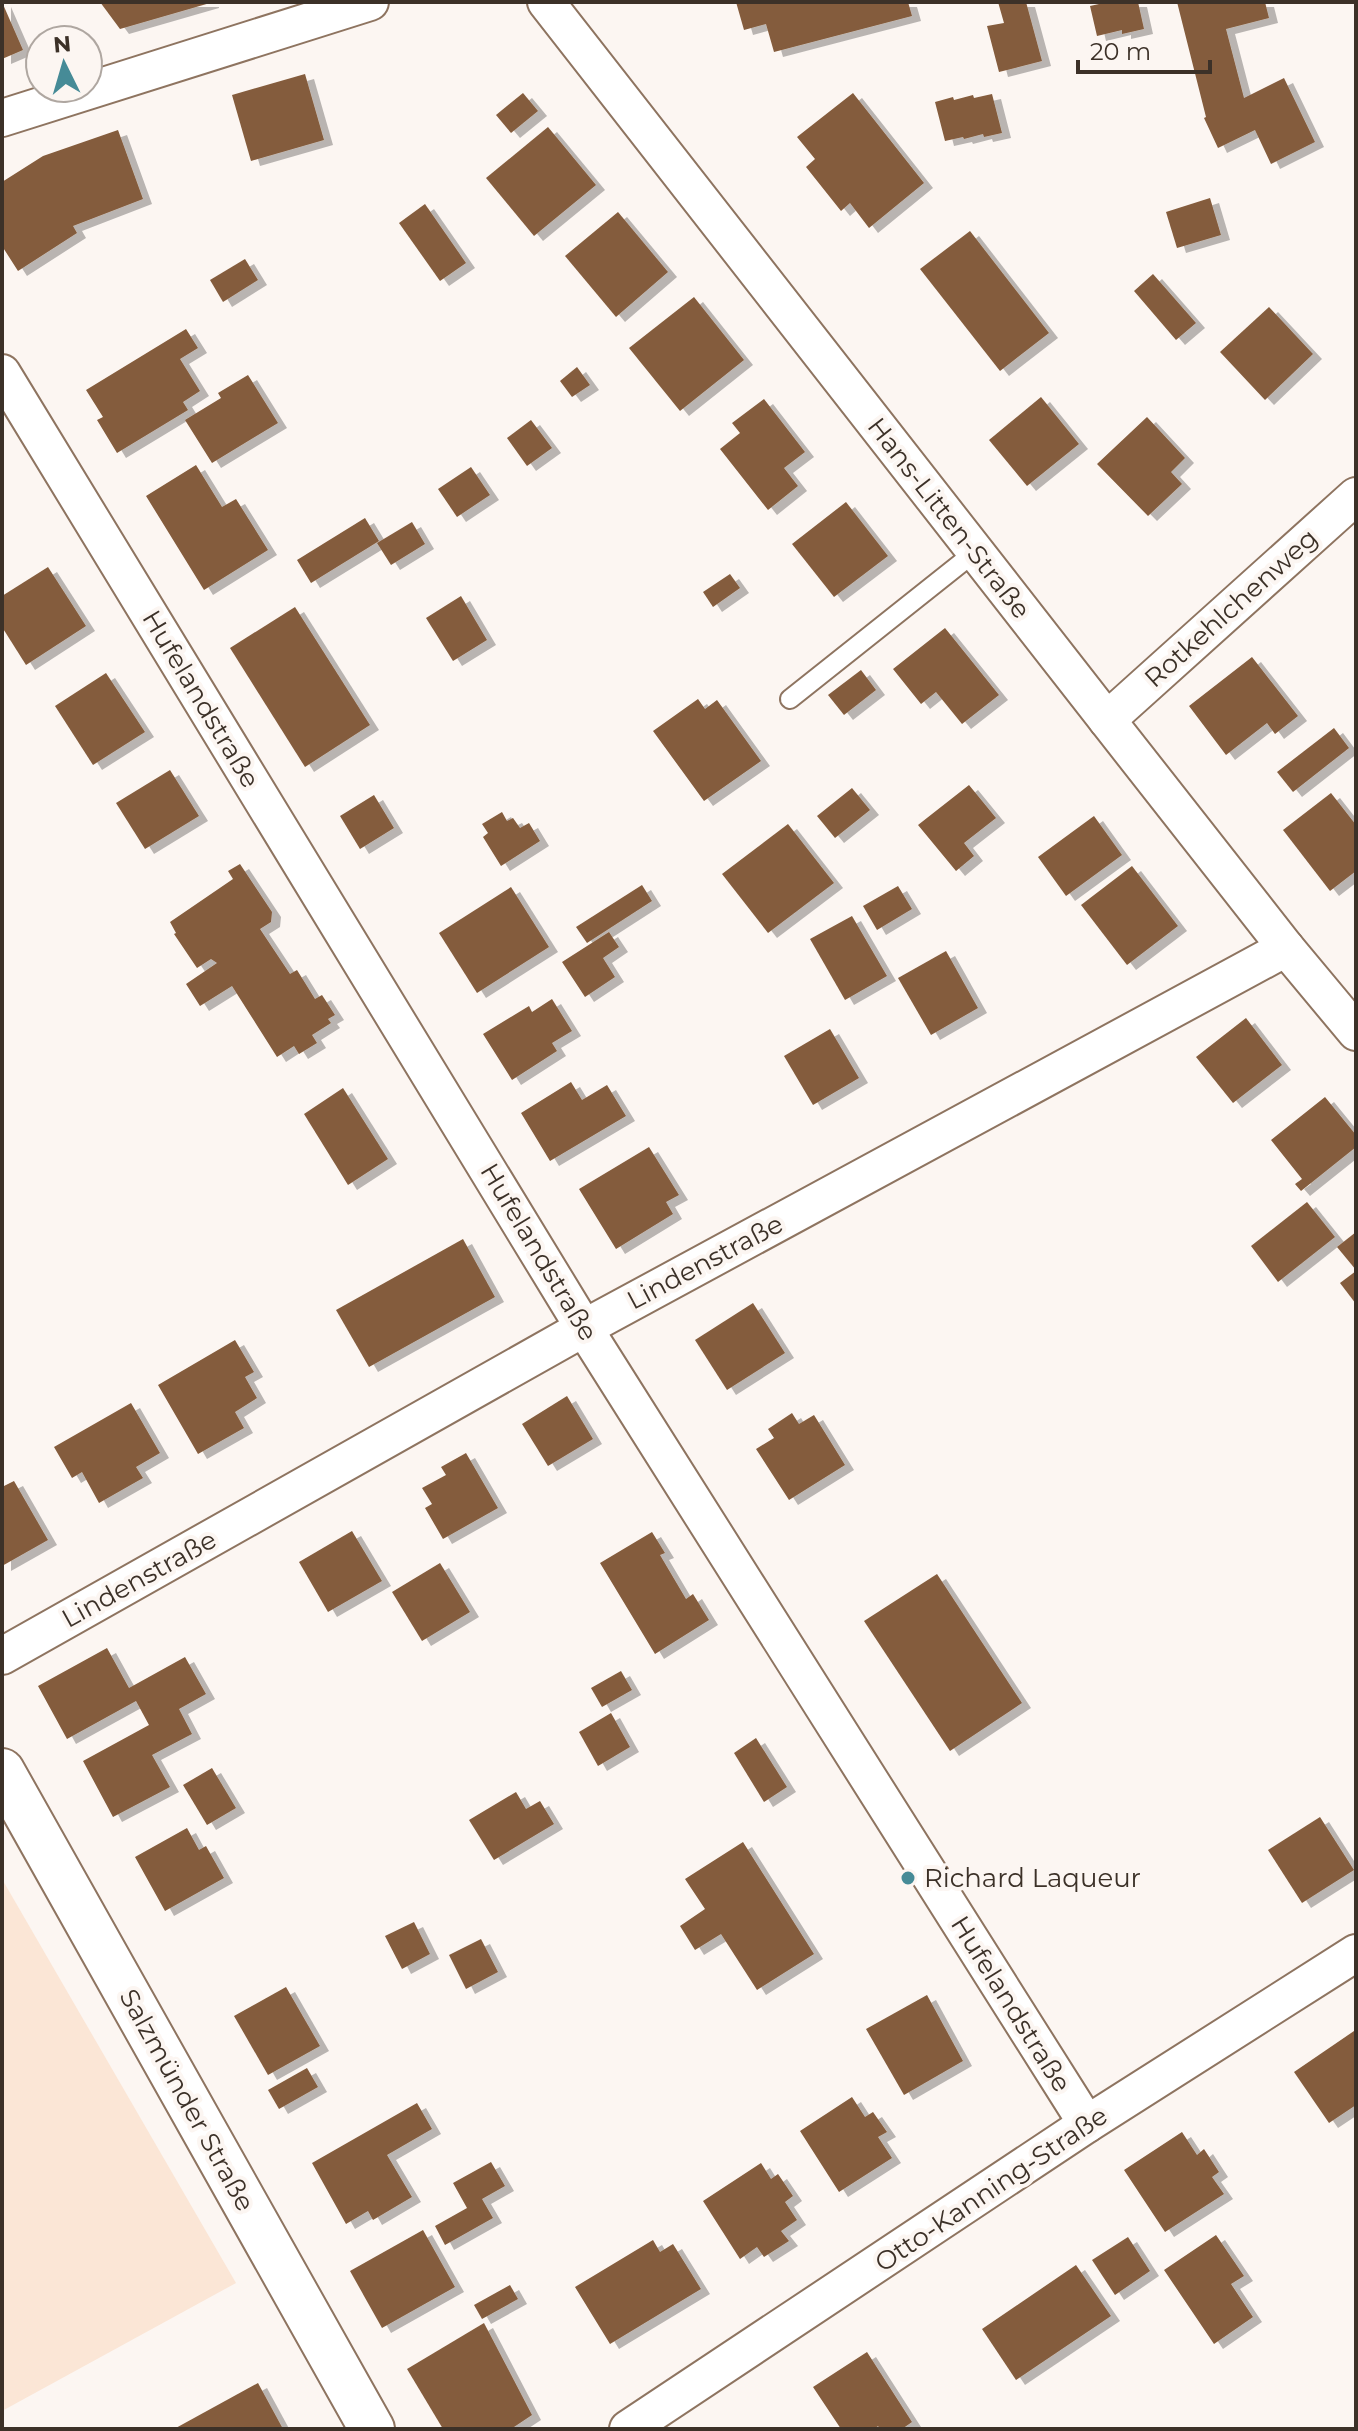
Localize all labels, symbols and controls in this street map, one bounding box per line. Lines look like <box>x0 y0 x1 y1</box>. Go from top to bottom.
north arrow <box>24 24 104 104</box>
scale bar <box>1078 24 1210 74</box>
text: N <box>52 30 72 59</box>
text: 20 m <box>1090 37 1151 66</box>
street label: Hans-Litten-Straße <box>861 411 1037 625</box>
street label: Rotkehlchenweg <box>1138 522 1324 694</box>
street label: Hufelandstraße <box>135 604 267 794</box>
street label: Hufelandstraße <box>473 1157 605 1347</box>
street label: Lindenstraße <box>622 1208 788 1316</box>
street label: Lindenstraße <box>56 1523 222 1635</box>
place label: Richard Laqueur <box>924 1862 1141 1894</box>
marker: Richard Laqueur <box>899 1869 917 1887</box>
street label: Hufelandstraße <box>944 1910 1078 2098</box>
street label: Salzmünder Straße <box>113 1983 261 2217</box>
street label: Otto-Kanning-Straße <box>869 2099 1113 2279</box>

